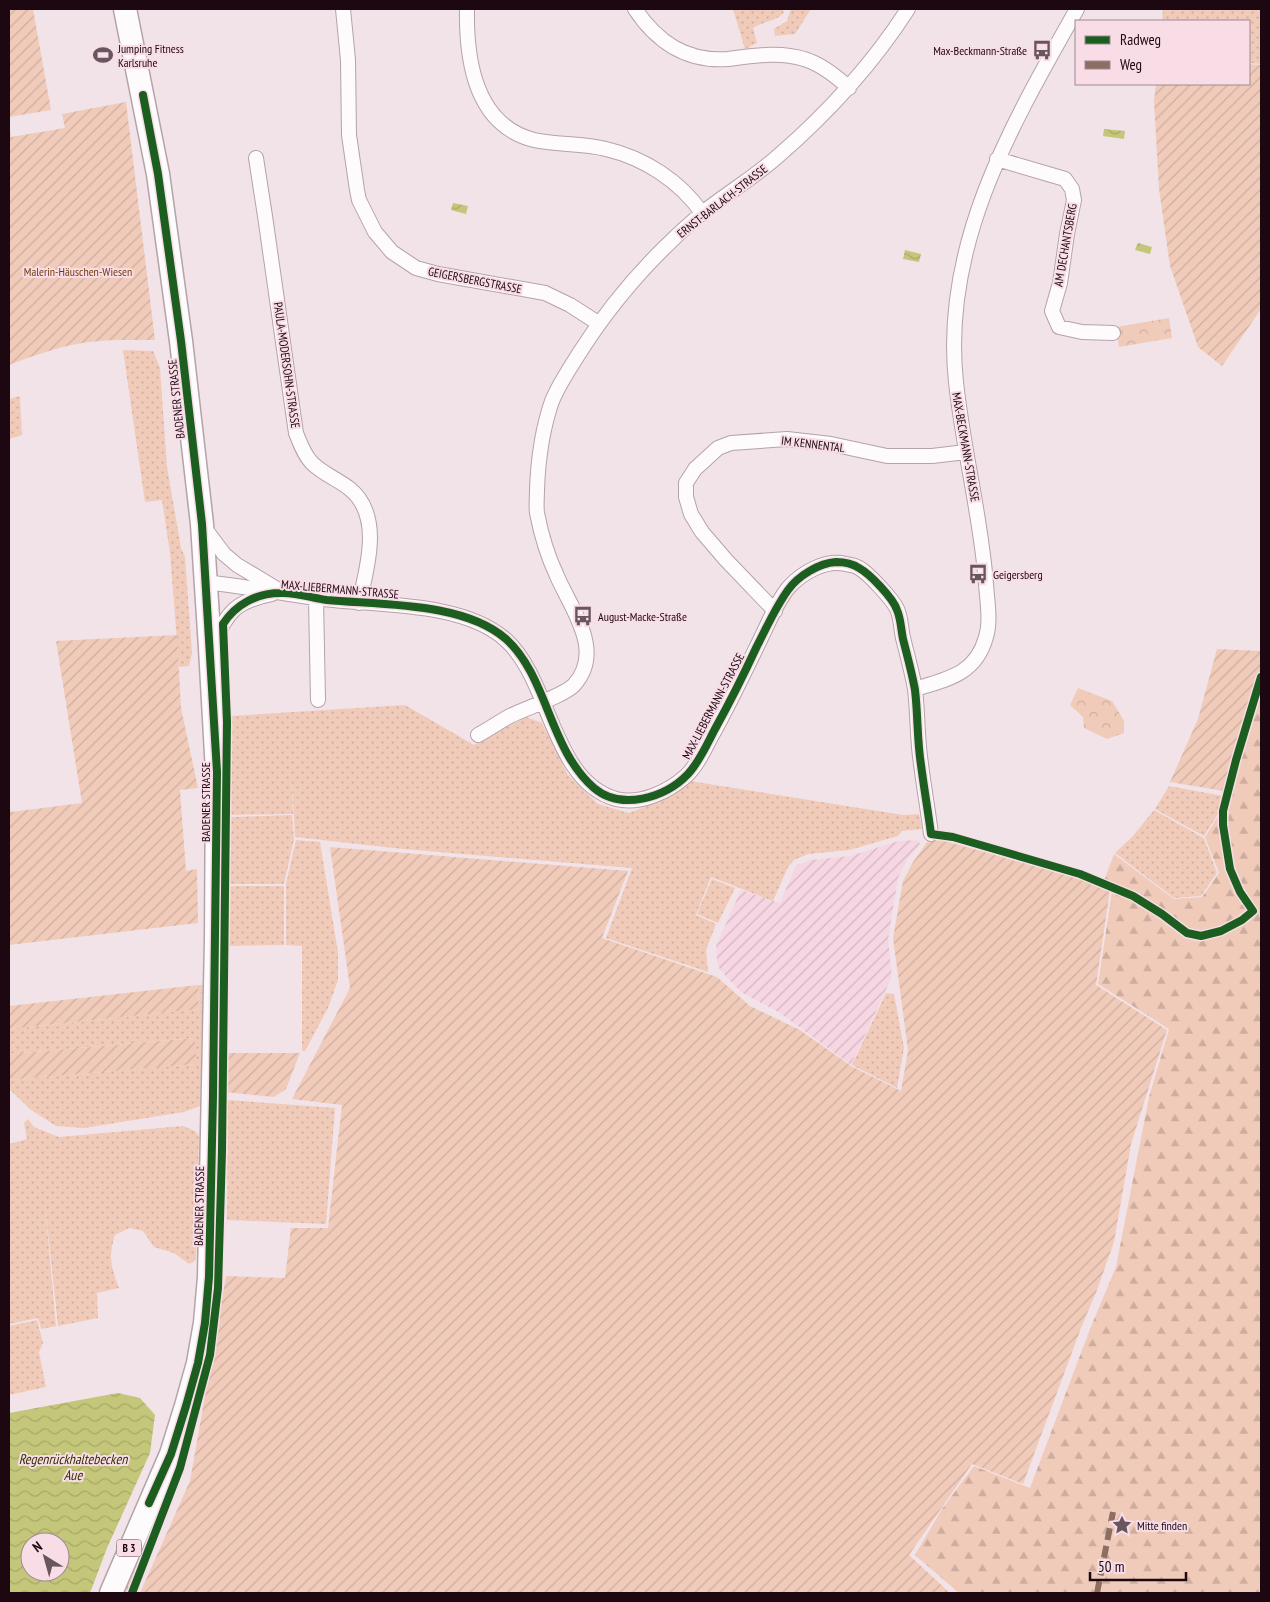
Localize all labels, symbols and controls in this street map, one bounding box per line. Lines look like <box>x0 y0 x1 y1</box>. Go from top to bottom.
legend <box>1075 20 1250 85</box>
text: Radweg <box>1120 30 1161 49</box>
bus stop icon: Max-Beckmann-Straße <box>1031 39 1053 61</box>
place label: Jumping Fitness Karlsruhe <box>117 41 184 70</box>
place label: Max-Beckmann-Straße <box>933 43 1027 58</box>
sports icon: Jumping Fitness Karlsruhe <box>92 44 114 66</box>
text: Weg <box>1120 55 1142 74</box>
street label: ERNST-BARLACH-STRASSE <box>674 161 770 241</box>
street label: AM DECHANTSBERG <box>1050 202 1080 288</box>
park label: Malerin-Häuschen-Wiesen <box>24 264 132 279</box>
street label: GEIGERSBERGSTRASSE <box>427 264 523 296</box>
street label: PAULA-MODERSOHN-STRASSE <box>271 301 303 429</box>
street label: BADENER STRASSE <box>164 359 188 439</box>
street label: MAX-BECKMANN-STRASSE <box>949 391 983 503</box>
street label: IM KENNENTAL <box>780 433 846 455</box>
bus stop icon: Geigersberg <box>967 563 989 585</box>
place label: Geigersberg <box>993 567 1043 582</box>
street label: MAX-LIEBERMANN-STRASSE <box>281 576 399 602</box>
bus stop icon: August-Macke-Straße <box>572 605 594 627</box>
place label: August-Macke-Straße <box>598 609 687 624</box>
street label: MAX-LIEBERMANN-STRASSE <box>679 650 747 762</box>
street label: BADENER STRASSE <box>198 762 213 842</box>
street label: BADENER STRASSE <box>191 1166 207 1246</box>
water label: Regenrückhaltebecken Aue <box>19 1450 128 1484</box>
place icon: Mitte finden <box>1111 1514 1133 1536</box>
place label: Mitte finden <box>1137 1518 1187 1533</box>
north arrow <box>20 1532 70 1582</box>
text: N <box>29 1537 46 1556</box>
road number: B 3 <box>116 1540 142 1556</box>
scale bar <box>1090 1550 1186 1582</box>
text: 50 m <box>1098 1557 1124 1576</box>

